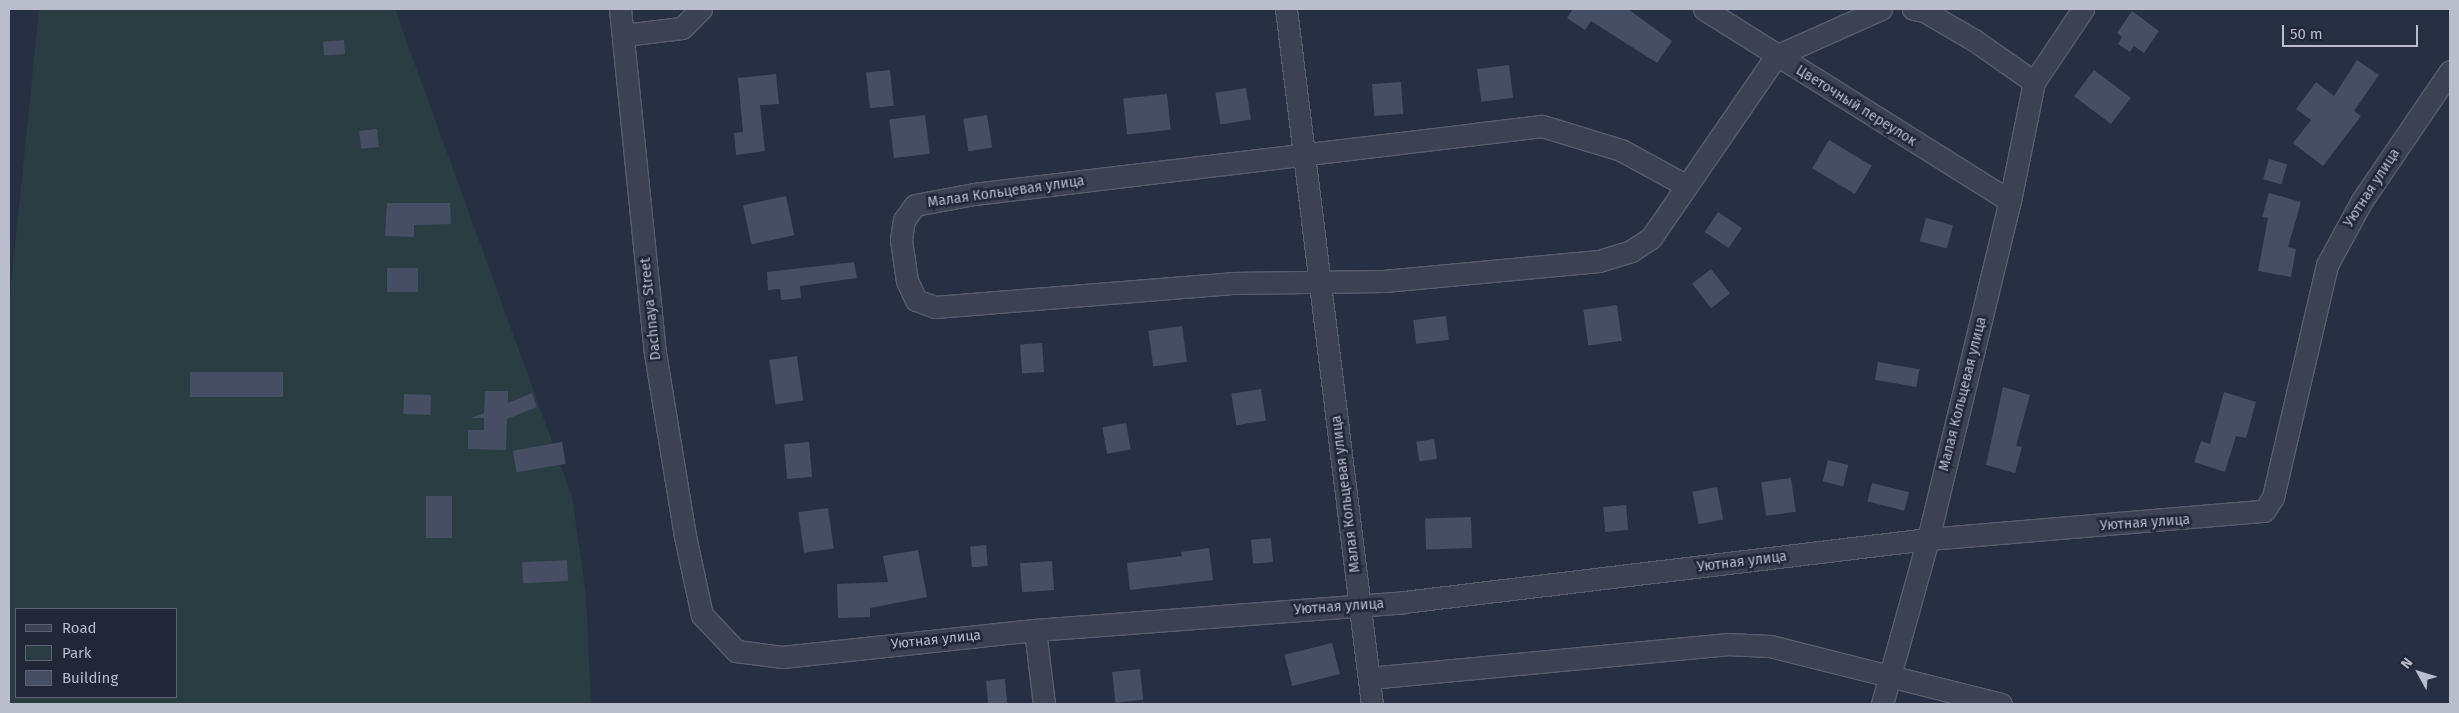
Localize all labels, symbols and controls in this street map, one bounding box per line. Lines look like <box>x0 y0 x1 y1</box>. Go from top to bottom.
scale bar <box>2284 15 2420 47</box>
text: 50 m <box>2290 25 2323 43</box>
street label: Цветочный переулок <box>1793 62 1919 150</box>
street label: Уютная улица <box>2340 146 2404 230</box>
street label: Малая Кольцевая улица <box>926 173 1086 211</box>
street label: Dachnaya Street <box>637 257 665 361</box>
street label: Малая Кольцевая улица <box>1936 315 1990 473</box>
street label: Малая Кольцевая улица <box>1328 414 1364 574</box>
street label: Уютная улица <box>2099 511 2191 535</box>
street label: Уютная улица <box>1696 548 1788 576</box>
street label: Уютная улица <box>1293 595 1385 619</box>
legend <box>15 608 178 698</box>
text: Road <box>62 619 97 637</box>
street label: Уютная улица <box>890 627 982 653</box>
text: Park <box>62 644 92 662</box>
north arrow <box>2394 648 2444 698</box>
text: N <box>2397 654 2416 672</box>
text: Building <box>62 669 118 687</box>

